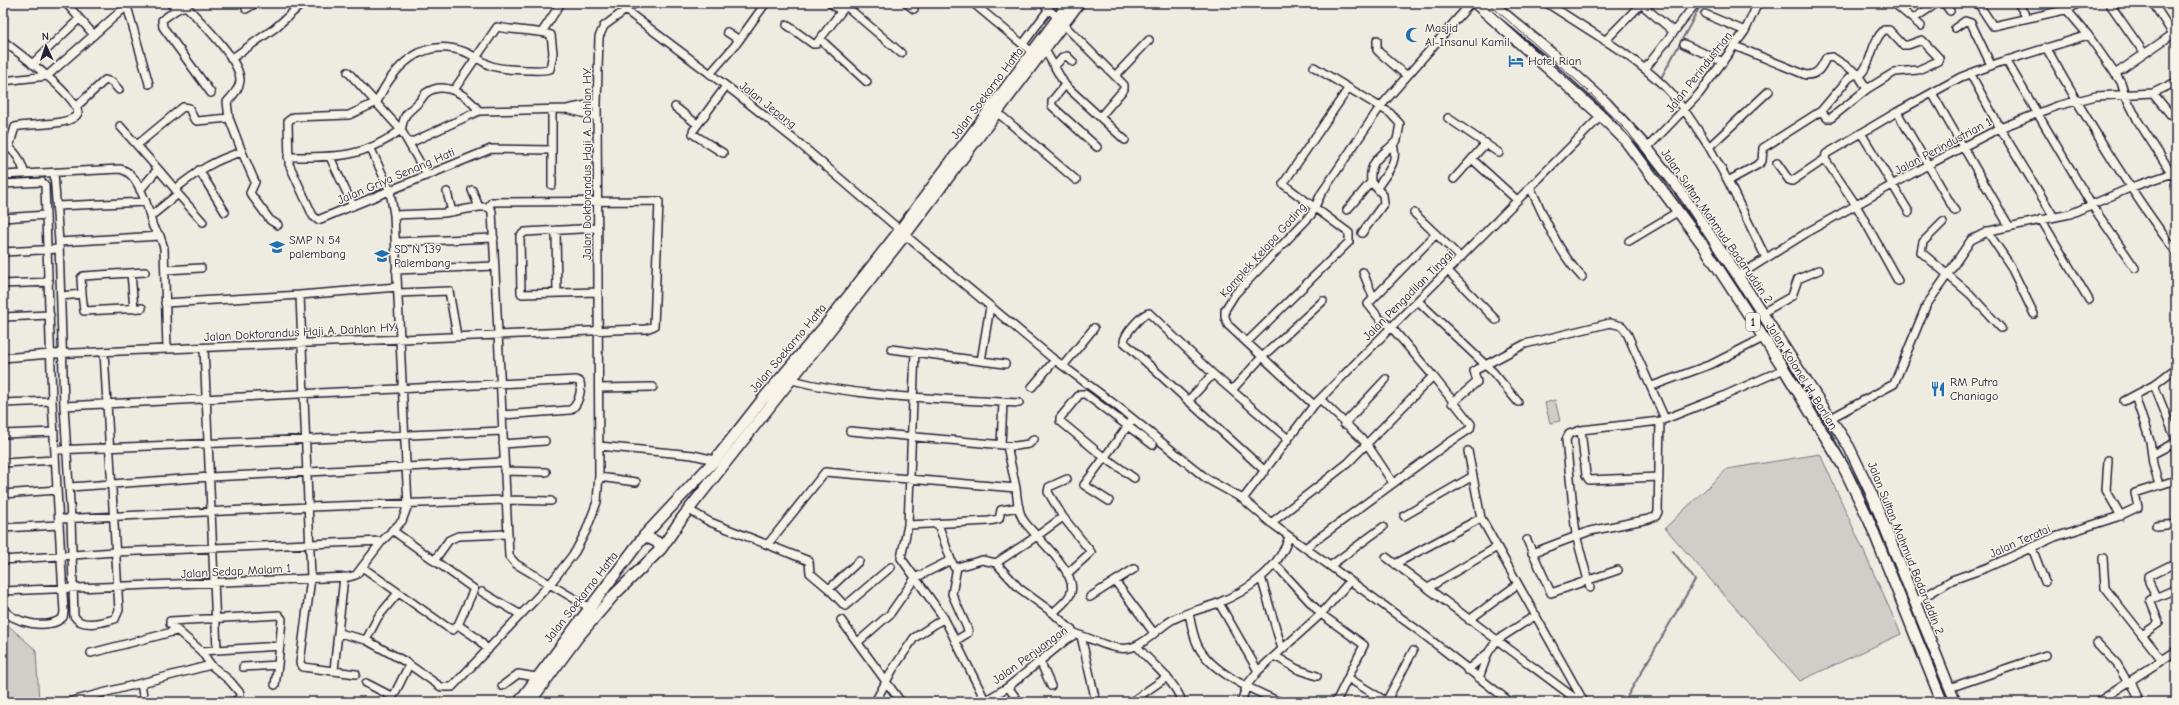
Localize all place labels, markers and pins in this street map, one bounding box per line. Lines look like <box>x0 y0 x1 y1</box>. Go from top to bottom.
place label: Masjid Al-Insanul Kamil <box>1425 21 1510 49</box>
mosque icon: Masjid Al-Insanul Kamil <box>1404 26 1422 44</box>
hotel icon: Hotel Rian <box>1507 52 1525 70</box>
place label: Hotel Rian <box>1528 54 1581 68</box>
place label: SMP N 54 palembang <box>289 233 346 261</box>
school or university icon: SMP N 54 palembang <box>268 238 286 256</box>
place label: SD N 139 Palembang <box>394 242 451 270</box>
school or university icon: SD N 139 Palembang <box>373 247 391 265</box>
place label: RM Putra Chaniago <box>1950 375 1998 403</box>
restaurant icon: RM Putra Chaniago <box>1929 380 1947 398</box>

